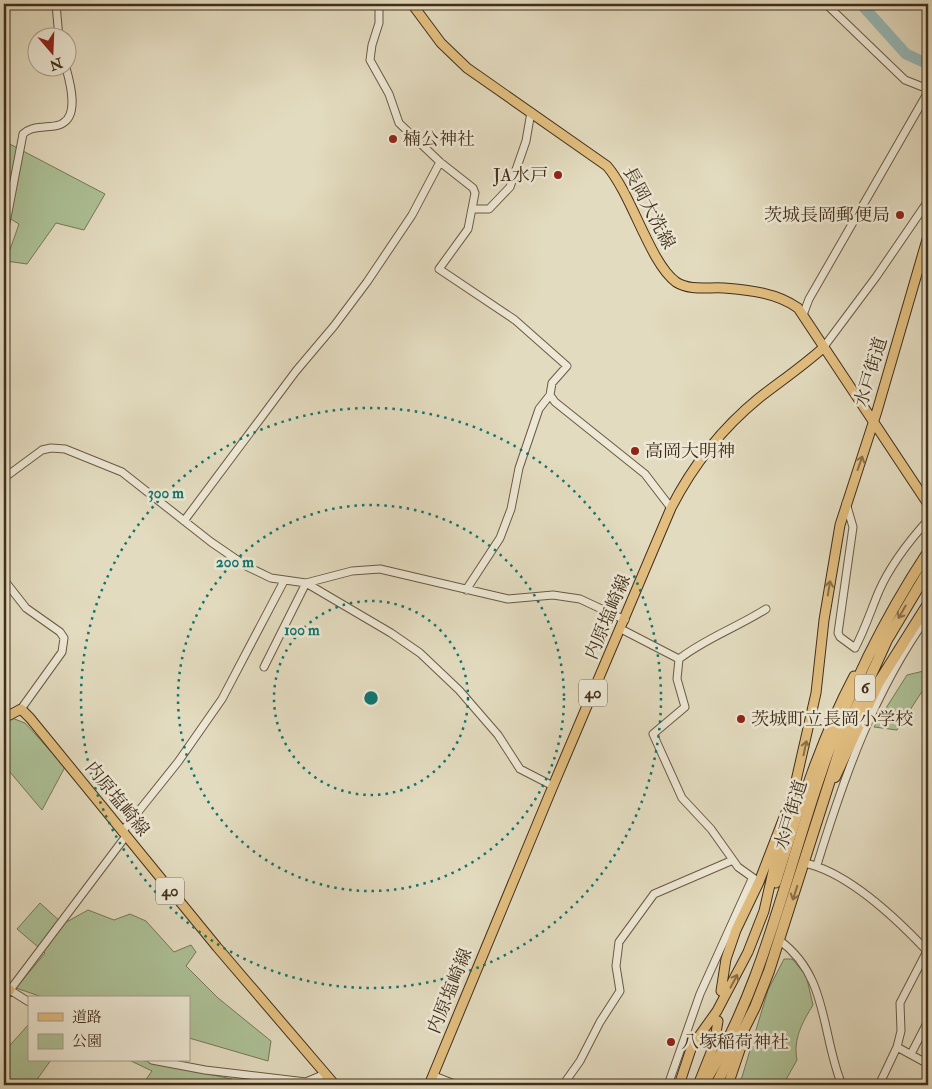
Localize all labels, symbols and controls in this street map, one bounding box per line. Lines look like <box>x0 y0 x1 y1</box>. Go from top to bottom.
north arrow <box>28 28 78 78</box>
text: N <box>47 53 66 74</box>
place label: 楠公神社 <box>403 128 475 151</box>
marker: 楠公神社 <box>387 133 399 145</box>
street label: 長岡大洗線 <box>618 163 680 253</box>
place label: JA水戸 <box>492 164 548 187</box>
marker: JA水戸 <box>552 169 564 181</box>
place label: 茨城長岡郵便局 <box>764 204 890 227</box>
marker: 茨城長岡郵便局 <box>894 209 906 221</box>
street label: 水戸街道 <box>849 334 893 410</box>
place label: 高岡大明神 <box>645 440 735 463</box>
marker: 高岡大明神 <box>629 445 641 457</box>
one-way arrow <box>856 455 865 471</box>
text: 300 m <box>148 484 184 503</box>
text: 200 m <box>216 553 254 572</box>
street label: 内原塩崎線 <box>580 571 636 663</box>
one-way arrow <box>824 580 834 596</box>
one-way arrow <box>897 605 907 620</box>
text: 100 m <box>284 621 320 640</box>
road number: 6 <box>855 674 875 701</box>
road number: 40 <box>579 680 607 706</box>
centre of rings <box>362 689 380 707</box>
place label: 茨城町立長岡小学校 <box>751 708 913 731</box>
marker: 茨城町立長岡小学校 <box>735 713 747 725</box>
one-way arrow <box>801 741 810 757</box>
street label: 内原塩崎線 <box>80 757 154 841</box>
street label: 水戸街道 <box>769 777 813 853</box>
road number: 40 <box>156 878 184 904</box>
one-way arrow <box>790 885 799 900</box>
street label: 内原塩崎線 <box>422 945 478 1037</box>
one-way arrow <box>730 974 739 989</box>
legend <box>28 996 190 1062</box>
text: 道路 <box>72 1008 102 1027</box>
place label: 八塚稲荷神社 <box>681 1031 789 1054</box>
text: 公園 <box>72 1032 102 1051</box>
marker: 八塚稲荷神社 <box>665 1036 677 1048</box>

